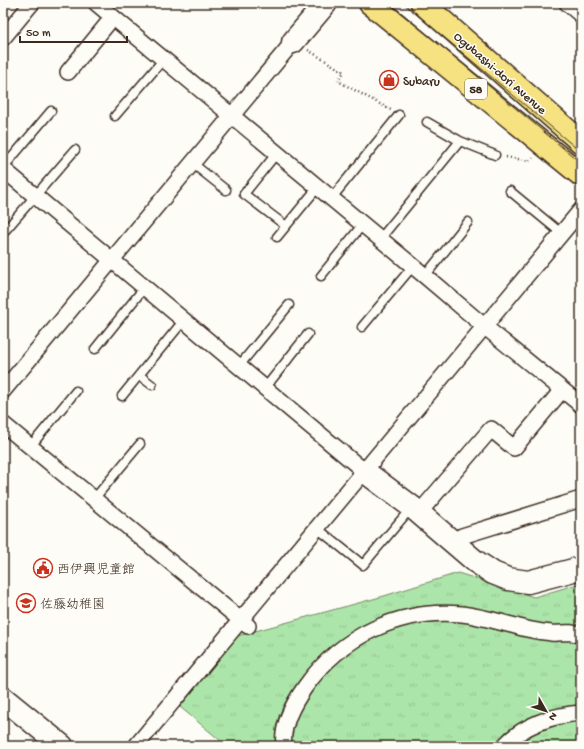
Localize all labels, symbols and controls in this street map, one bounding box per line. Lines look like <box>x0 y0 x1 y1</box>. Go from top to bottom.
scale bar <box>20 18 127 44</box>
text: 50 m <box>26 27 51 41</box>
street label: Ogubashi-dori Avenue <box>450 30 549 118</box>
shop icon: Subaru <box>378 69 400 91</box>
place label: Subaru <box>403 75 440 90</box>
road number: 58 <box>465 79 487 99</box>
public building icon: 西伊興児童館 <box>32 557 54 579</box>
place label: 西伊興児童館 <box>57 562 135 578</box>
school or university icon: 佐藤幼稚園 <box>15 592 37 614</box>
place label: 佐藤幼稚園 <box>40 597 105 613</box>
north arrow <box>526 691 566 731</box>
text: N <box>545 709 559 723</box>

